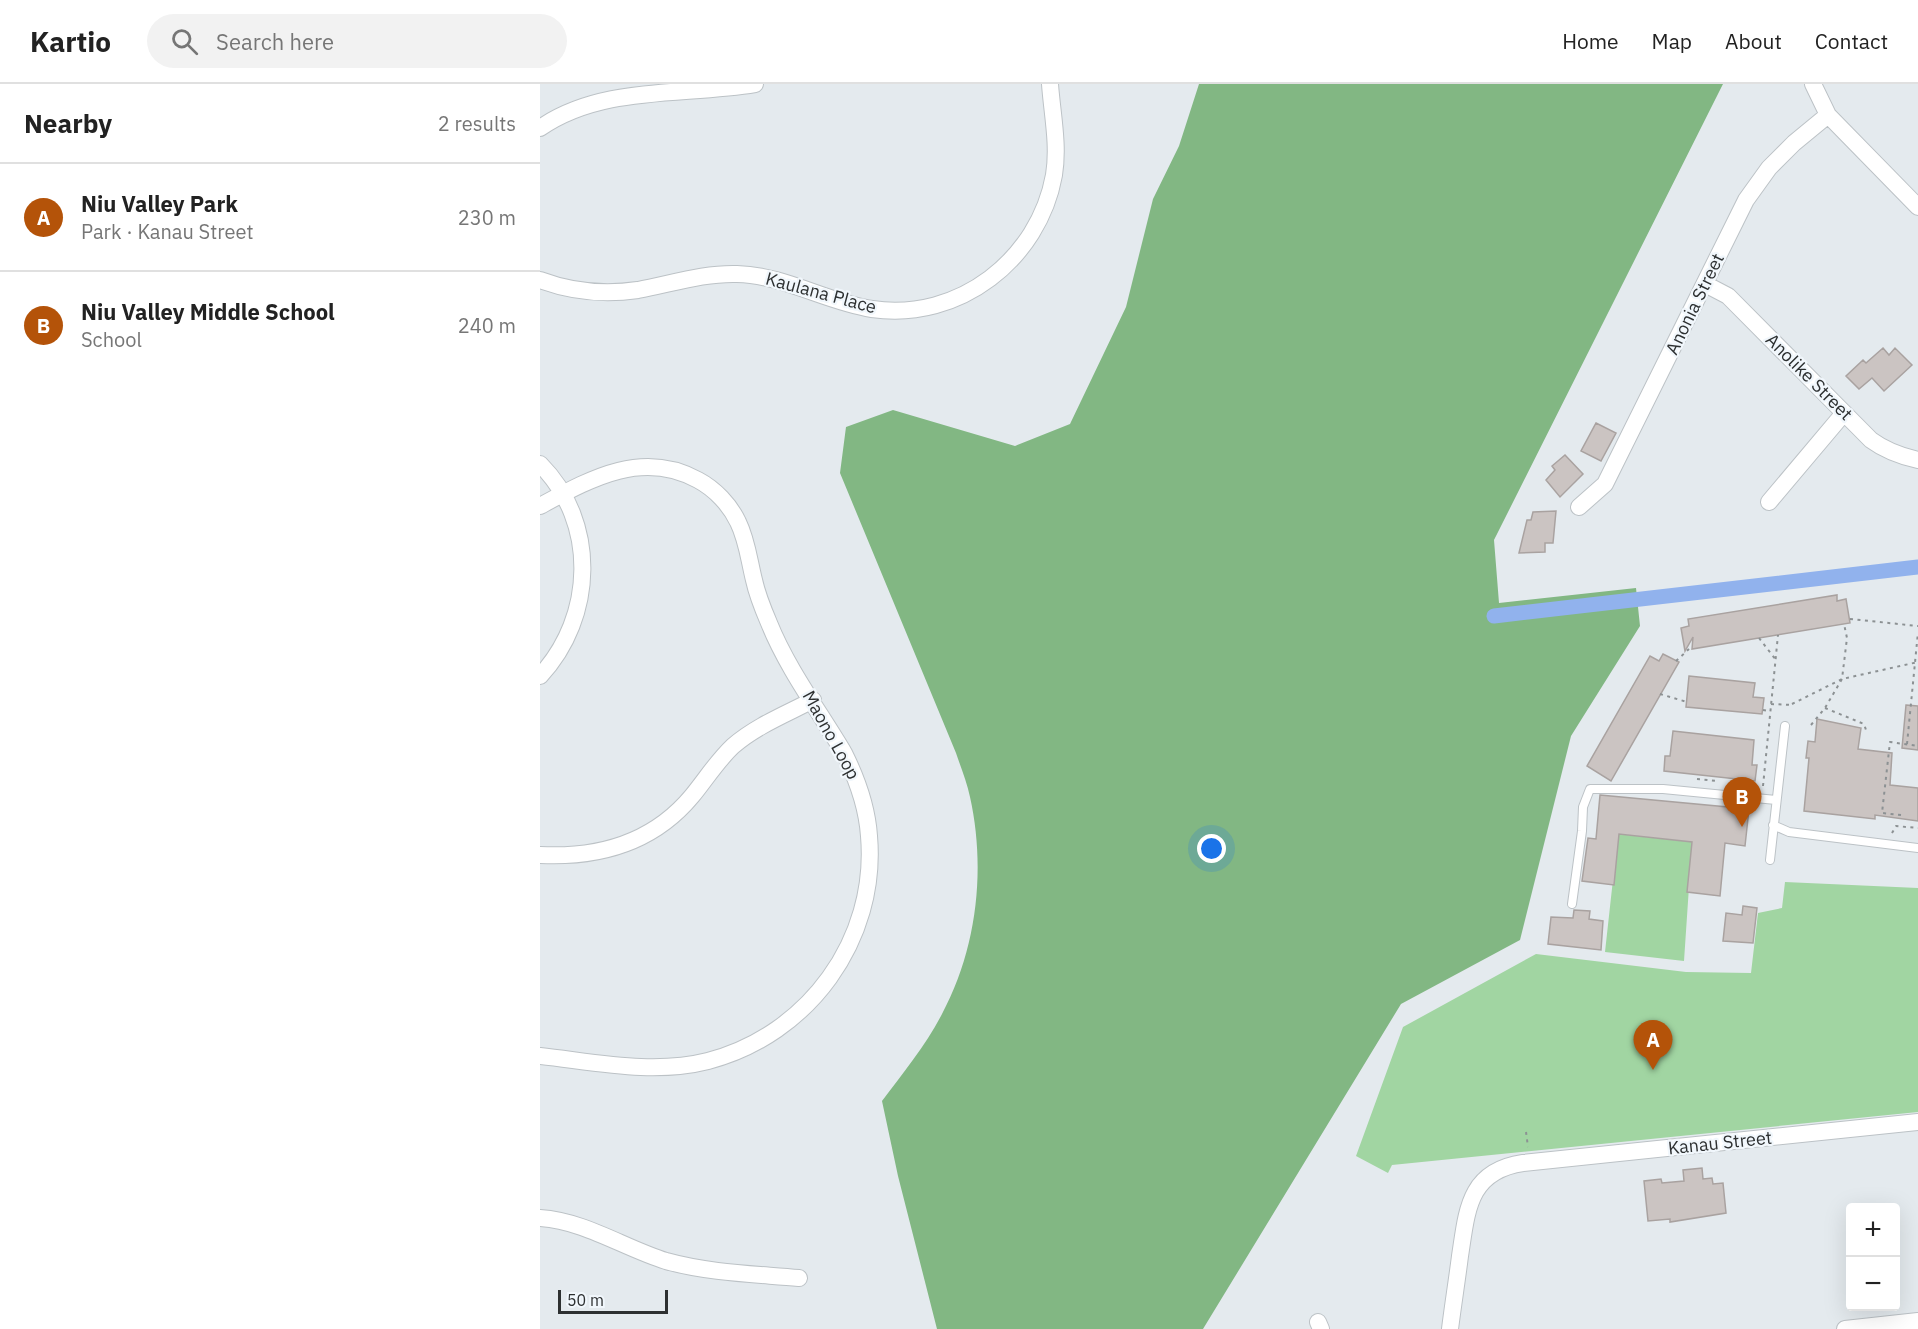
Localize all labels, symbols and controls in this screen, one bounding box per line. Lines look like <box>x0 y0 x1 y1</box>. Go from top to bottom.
search box <box>147 14 567 68</box>
text: Kartio <box>30 23 111 60</box>
icon: search <box>168 25 201 58</box>
text: Search here <box>216 27 334 56</box>
text: Home <box>1562 27 1619 55</box>
text: Map <box>1652 27 1692 55</box>
text: About <box>1725 27 1782 55</box>
text: Contact <box>1815 27 1888 55</box>
text: Nearby <box>24 106 112 140</box>
text: 2 results <box>438 110 516 137</box>
text: Niu Valley Park <box>81 189 238 218</box>
text: A <box>37 204 50 231</box>
text: 230 m <box>458 204 516 231</box>
text: Park · Kanau Street <box>81 218 253 245</box>
street label: Anonia Street <box>1660 249 1729 358</box>
street label: Kaulana Place <box>763 267 879 318</box>
text: Niu Valley Middle School <box>81 297 335 326</box>
text: B <box>37 312 50 339</box>
text: 240 m <box>458 312 516 339</box>
text: School <box>81 326 142 353</box>
street label: Anolike Street <box>1761 328 1858 425</box>
street label: Maono Loop <box>798 686 865 783</box>
pin: B <box>1722 778 1762 827</box>
your location <box>1197 834 1226 863</box>
pin: A <box>1634 1020 1672 1070</box>
street label: Kanau Street <box>1667 1126 1773 1159</box>
map controls <box>1846 1203 1900 1311</box>
button: + <box>1846 1203 1900 1257</box>
button: − <box>1846 1257 1900 1311</box>
scale bar <box>558 1287 668 1314</box>
text: 50 m <box>567 1290 604 1310</box>

